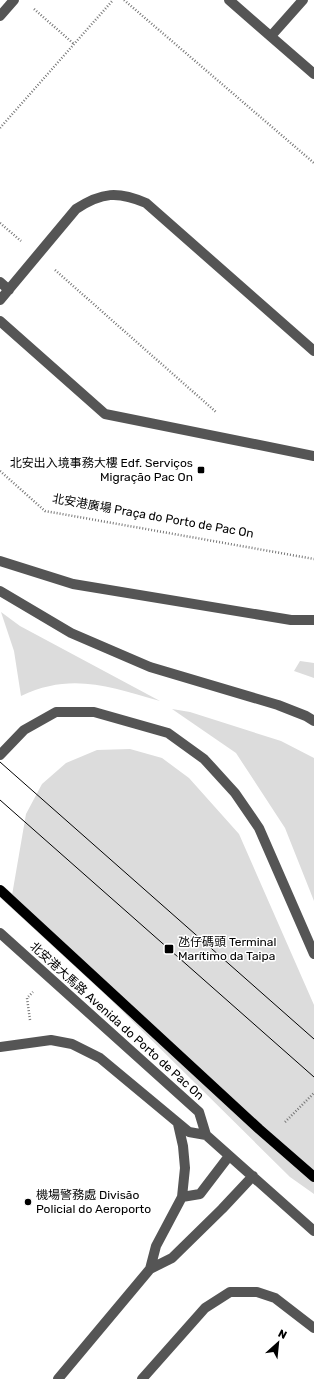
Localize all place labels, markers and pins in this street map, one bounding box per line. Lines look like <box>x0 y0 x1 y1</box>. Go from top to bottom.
place label: 北安出入境事務大樓 Edf. Serviços Migração Pac On <box>10 456 193 484</box>
marker: 北安出入境事務大樓 Edf. Serviços Migração Pac On <box>196 465 206 475</box>
place label: 氹仔碼頭 Terminal Marítimo da Taipa <box>178 935 276 963</box>
marker: 氹仔碼頭 Terminal Marítimo da Taipa <box>163 943 175 955</box>
place label: 機場警務處 Divisão Policial do Aeroporto <box>36 1188 151 1216</box>
marker: 機場警務處 Divisão Policial do Aeroporto <box>23 1197 33 1207</box>

